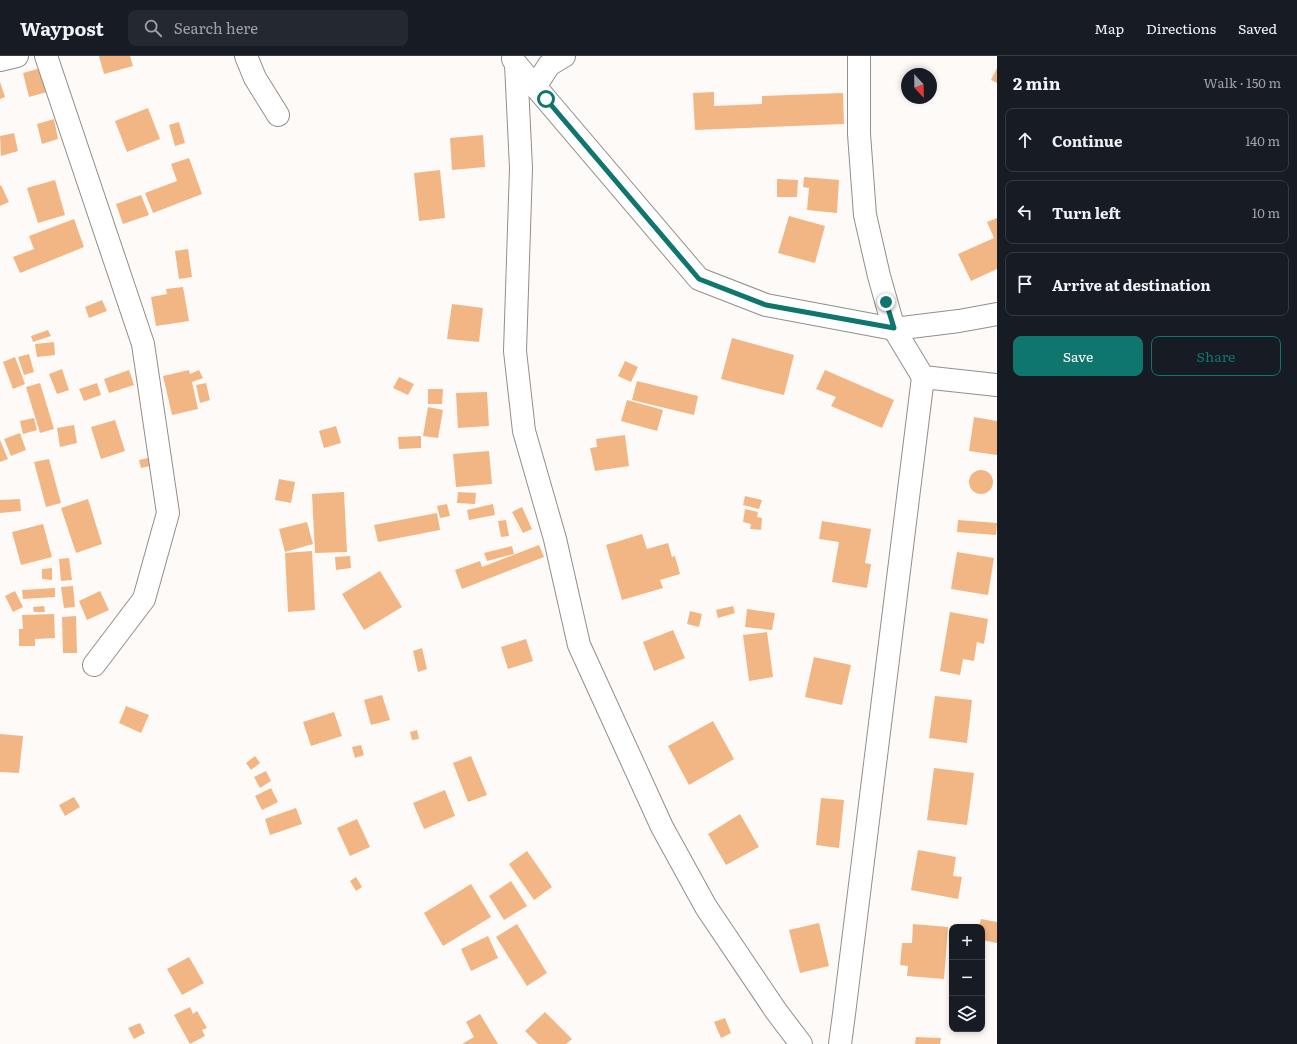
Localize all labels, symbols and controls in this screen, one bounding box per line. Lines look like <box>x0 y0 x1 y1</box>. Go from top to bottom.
search box <box>128 10 408 46</box>
text: Waypost <box>20 14 104 42</box>
text: Search here <box>174 16 258 39</box>
icon: search <box>142 17 164 39</box>
text: Map <box>1094 18 1124 38</box>
text: Directions <box>1146 18 1216 38</box>
text: Saved <box>1238 18 1277 38</box>
north arrow <box>901 68 937 104</box>
text: 2 min <box>1013 70 1061 95</box>
text: Walk · 150 m <box>1204 73 1281 92</box>
route start <box>537 90 555 108</box>
icon: ahead <box>1014 129 1036 151</box>
text: Continue <box>1052 129 1122 152</box>
text: 140 m <box>1245 131 1280 150</box>
icon: left <box>1014 201 1036 223</box>
text: Turn left <box>1052 201 1121 224</box>
text: 10 m <box>1252 203 1280 222</box>
icon: arrive <box>1014 273 1036 295</box>
text: Arrive at destination <box>1052 273 1211 296</box>
route end <box>877 293 895 311</box>
button: Save <box>1013 336 1143 376</box>
button: Share <box>1151 336 1281 376</box>
map controls <box>949 924 985 1032</box>
button: + <box>949 924 985 960</box>
button: − <box>949 960 985 996</box>
button: layers <box>949 996 985 1032</box>

